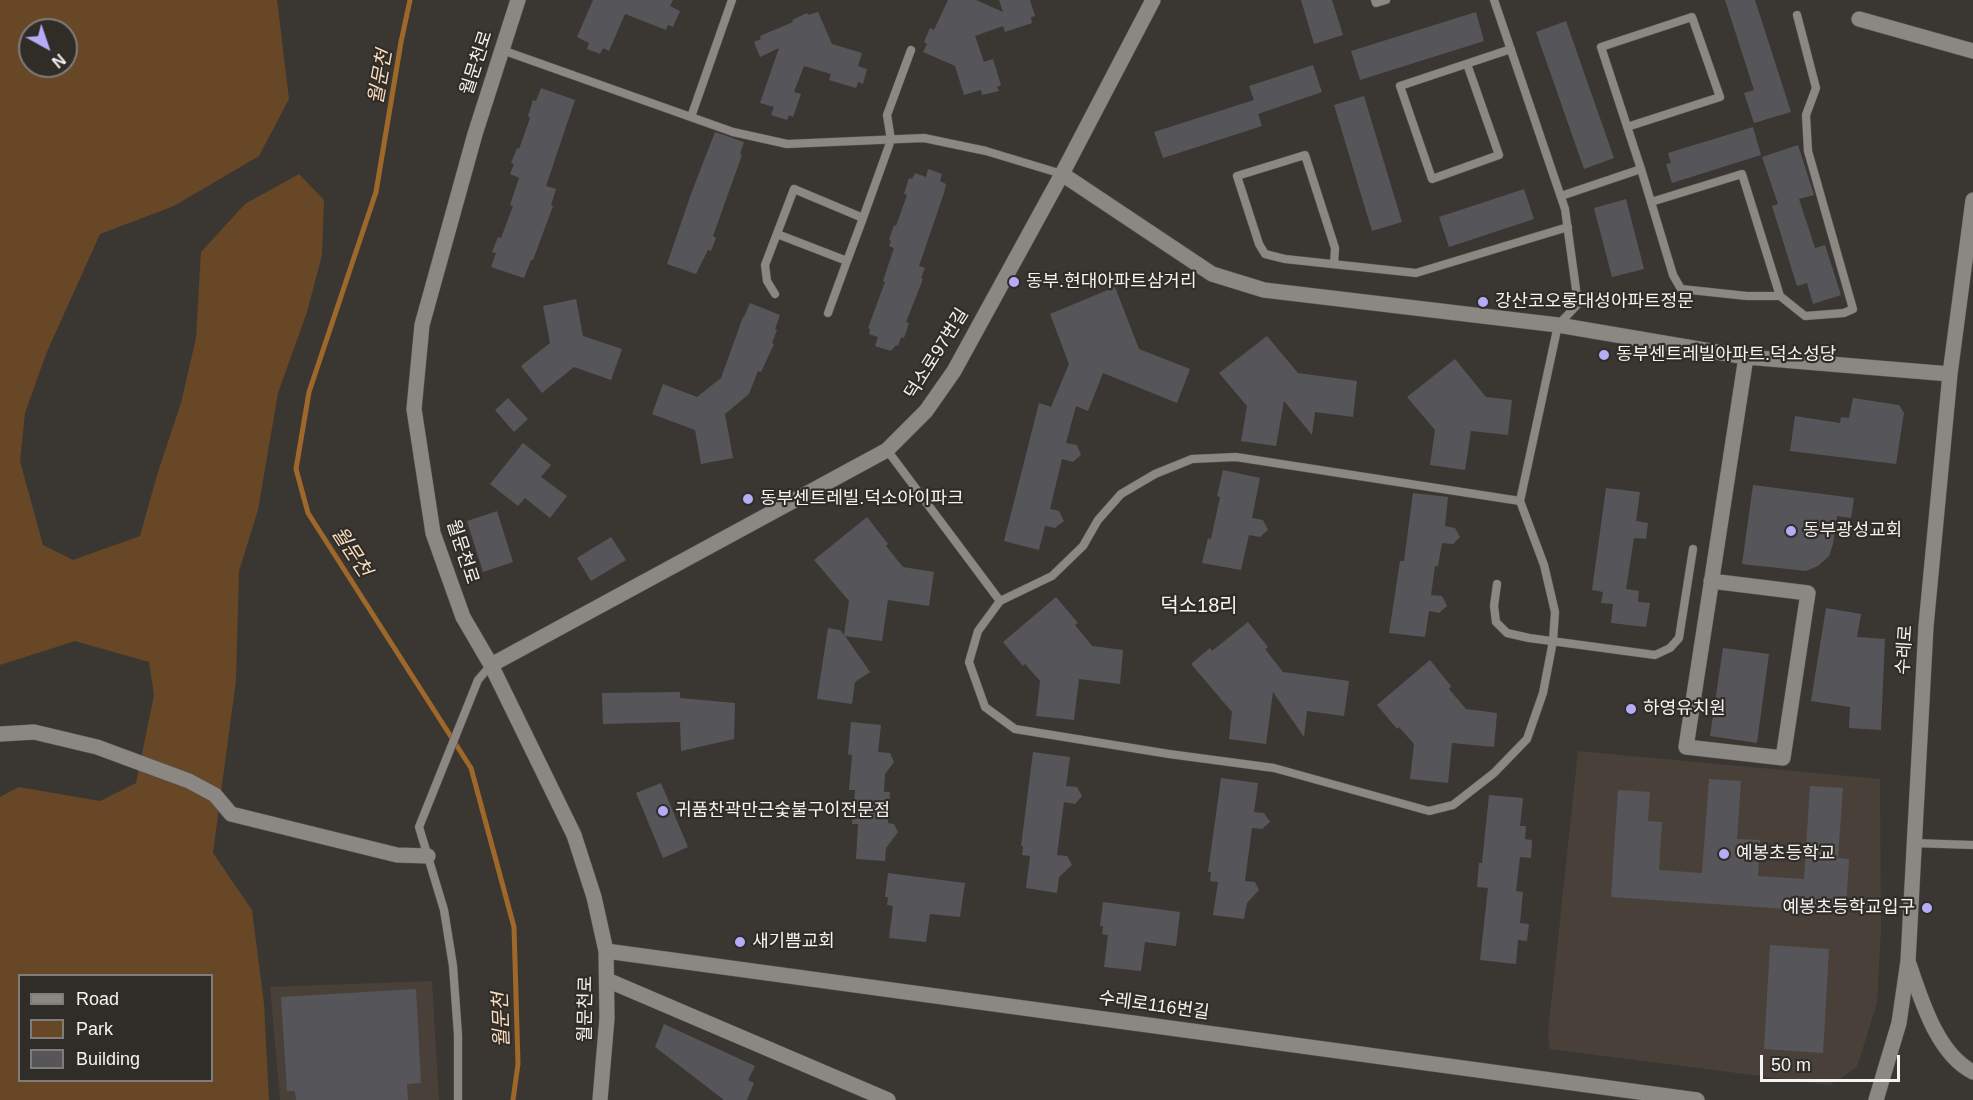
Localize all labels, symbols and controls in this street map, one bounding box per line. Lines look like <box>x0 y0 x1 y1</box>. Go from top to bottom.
north arrow <box>18 18 78 78</box>
street label: 월문천로 <box>456 28 498 98</box>
water label: 월문천 <box>364 48 398 106</box>
text: N <box>49 50 68 71</box>
place label: 동부.현대아파트삼거리 <box>1026 271 1197 293</box>
marker: 동부.현대아파트삼거리 <box>1007 275 1021 289</box>
place label: 강산코오롱대성아파트정문 <box>1495 291 1694 313</box>
marker: 강산코오롱대성아파트정문 <box>1476 295 1490 309</box>
street label: 덕소로97번길 <box>901 305 973 403</box>
place label: 동부센트레빌아파트.덕소성당 <box>1616 344 1836 366</box>
marker: 동부센트레빌아파트.덕소성당 <box>1597 348 1611 362</box>
place label: 동부센트레빌.덕소아이파크 <box>760 488 964 510</box>
marker: 동부센트레빌.덕소아이파크 <box>741 492 755 506</box>
street label: 월문천로 <box>441 517 483 587</box>
place label: 동부광성교회 <box>1803 520 1902 542</box>
water label: 월문천 <box>326 522 376 582</box>
marker: 동부광성교회 <box>1784 524 1798 538</box>
district label: 덕소18리 <box>1160 594 1238 618</box>
street label: 수레로 <box>1892 624 1918 676</box>
place label: 하영유치원 <box>1643 698 1726 720</box>
marker: 하영유치원 <box>1624 702 1638 716</box>
place label: 귀품찬곽만근숯불구이전문점 <box>675 800 890 822</box>
marker: 귀품찬곽만근숯불구이전문점 <box>656 804 670 818</box>
place label: 예봉초등학교 <box>1736 843 1835 865</box>
marker: 예봉초등학교 <box>1717 847 1731 861</box>
place label: 예봉초등학교입구 <box>1783 897 1915 919</box>
marker: 예봉초등학교입구 <box>1920 901 1934 915</box>
place label: 새기쁨교회 <box>752 931 835 953</box>
marker: 새기쁨교회 <box>733 935 747 949</box>
legend <box>18 974 213 1082</box>
street label: 월문천로 <box>575 976 597 1042</box>
street label: 수레로116번길 <box>1097 988 1211 1024</box>
text: Road <box>76 989 119 1009</box>
water label: 월문천 <box>489 992 515 1048</box>
text: Park <box>76 1019 113 1039</box>
scale bar <box>1763 1043 1902 1081</box>
text: Building <box>76 1049 140 1069</box>
text: 50 m <box>1771 1055 1811 1075</box>

